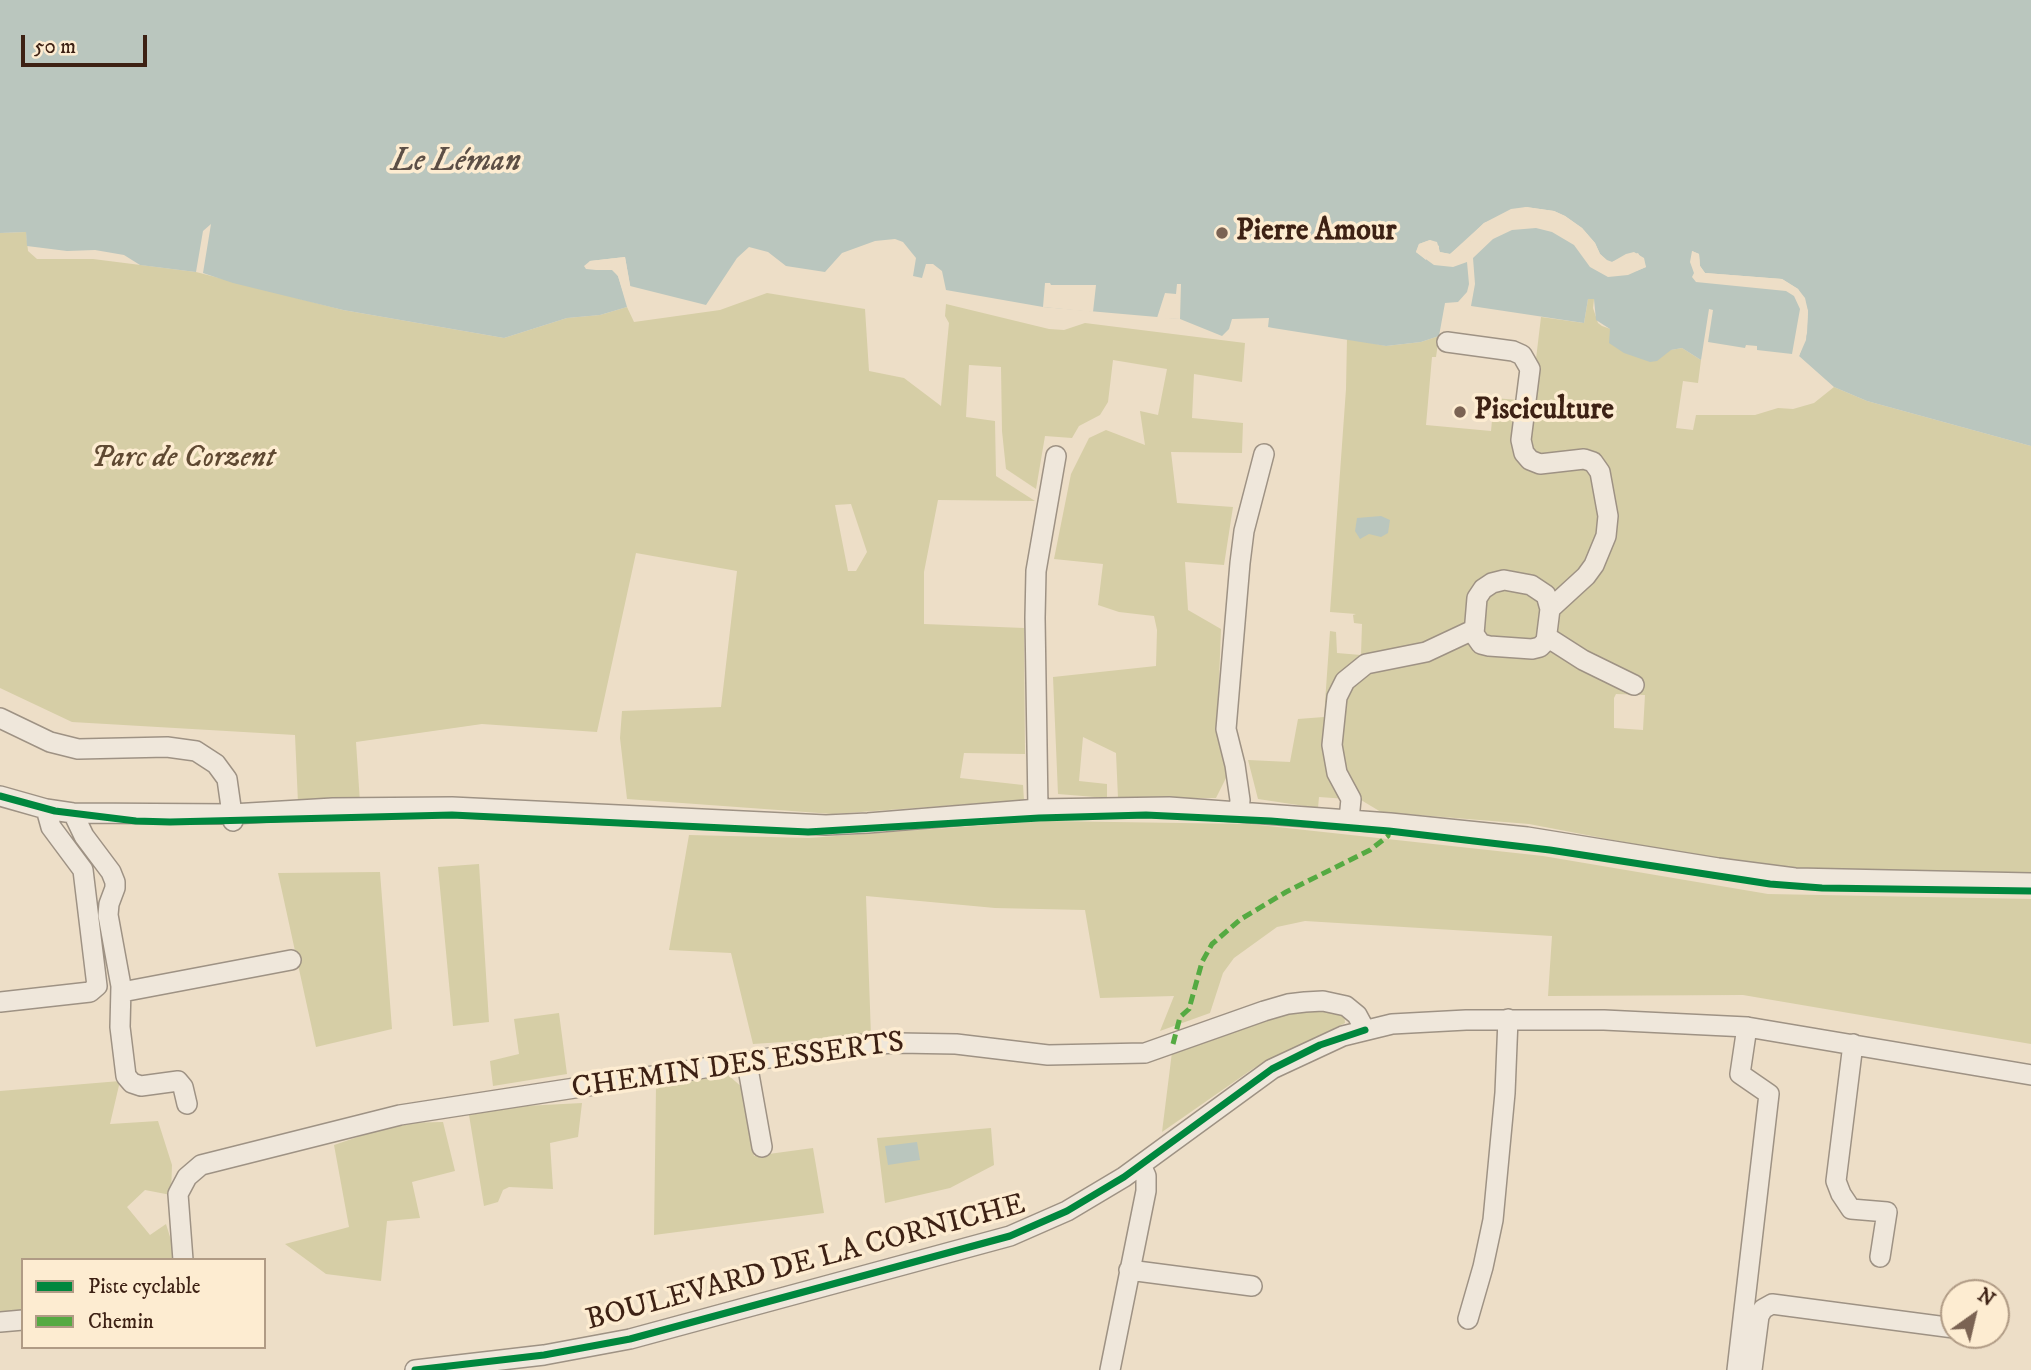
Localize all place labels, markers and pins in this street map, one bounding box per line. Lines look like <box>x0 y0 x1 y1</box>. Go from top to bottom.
place label: Pierre Amour <box>1236 215 1397 251</box>
marker: Pierre Amour <box>1214 225 1230 241</box>
place label: Pisciculture <box>1474 394 1614 430</box>
marker: Pisciculture <box>1452 404 1468 420</box>

